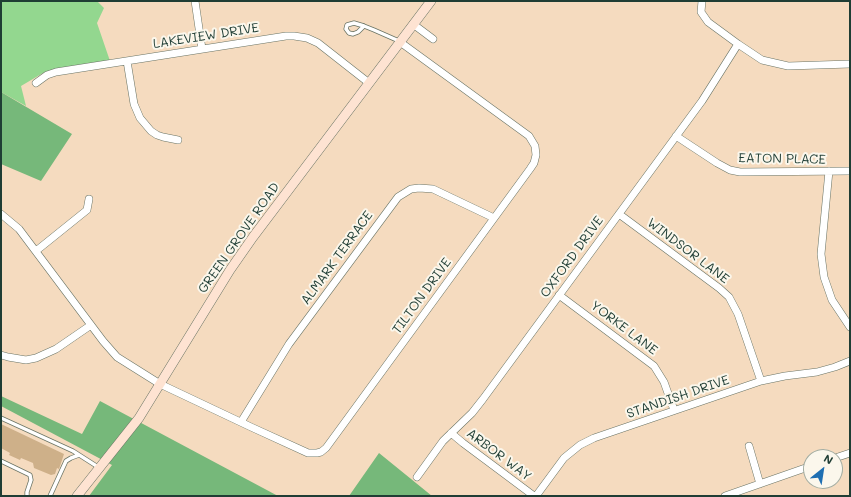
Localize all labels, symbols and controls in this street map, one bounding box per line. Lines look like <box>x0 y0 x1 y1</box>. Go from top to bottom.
street label: LAKEVIEW DRIVE <box>152 20 260 52</box>
street label: EATON PLACE <box>738 150 826 168</box>
street label: GREEN GROVE ROAD <box>195 180 283 296</box>
street label: ALMARK TERRACE <box>298 208 376 308</box>
street label: OXFORD DRIVE <box>537 213 607 301</box>
street label: WINDSOR LANE <box>644 215 732 287</box>
street label: TILTON DRIVE <box>389 255 455 337</box>
street label: YORKE LANE <box>588 298 660 358</box>
street label: STANDISH DRIVE <box>625 372 731 422</box>
street label: ARBOR WAY <box>464 426 534 484</box>
north arrow <box>803 449 843 489</box>
text: N <box>821 450 836 468</box>

